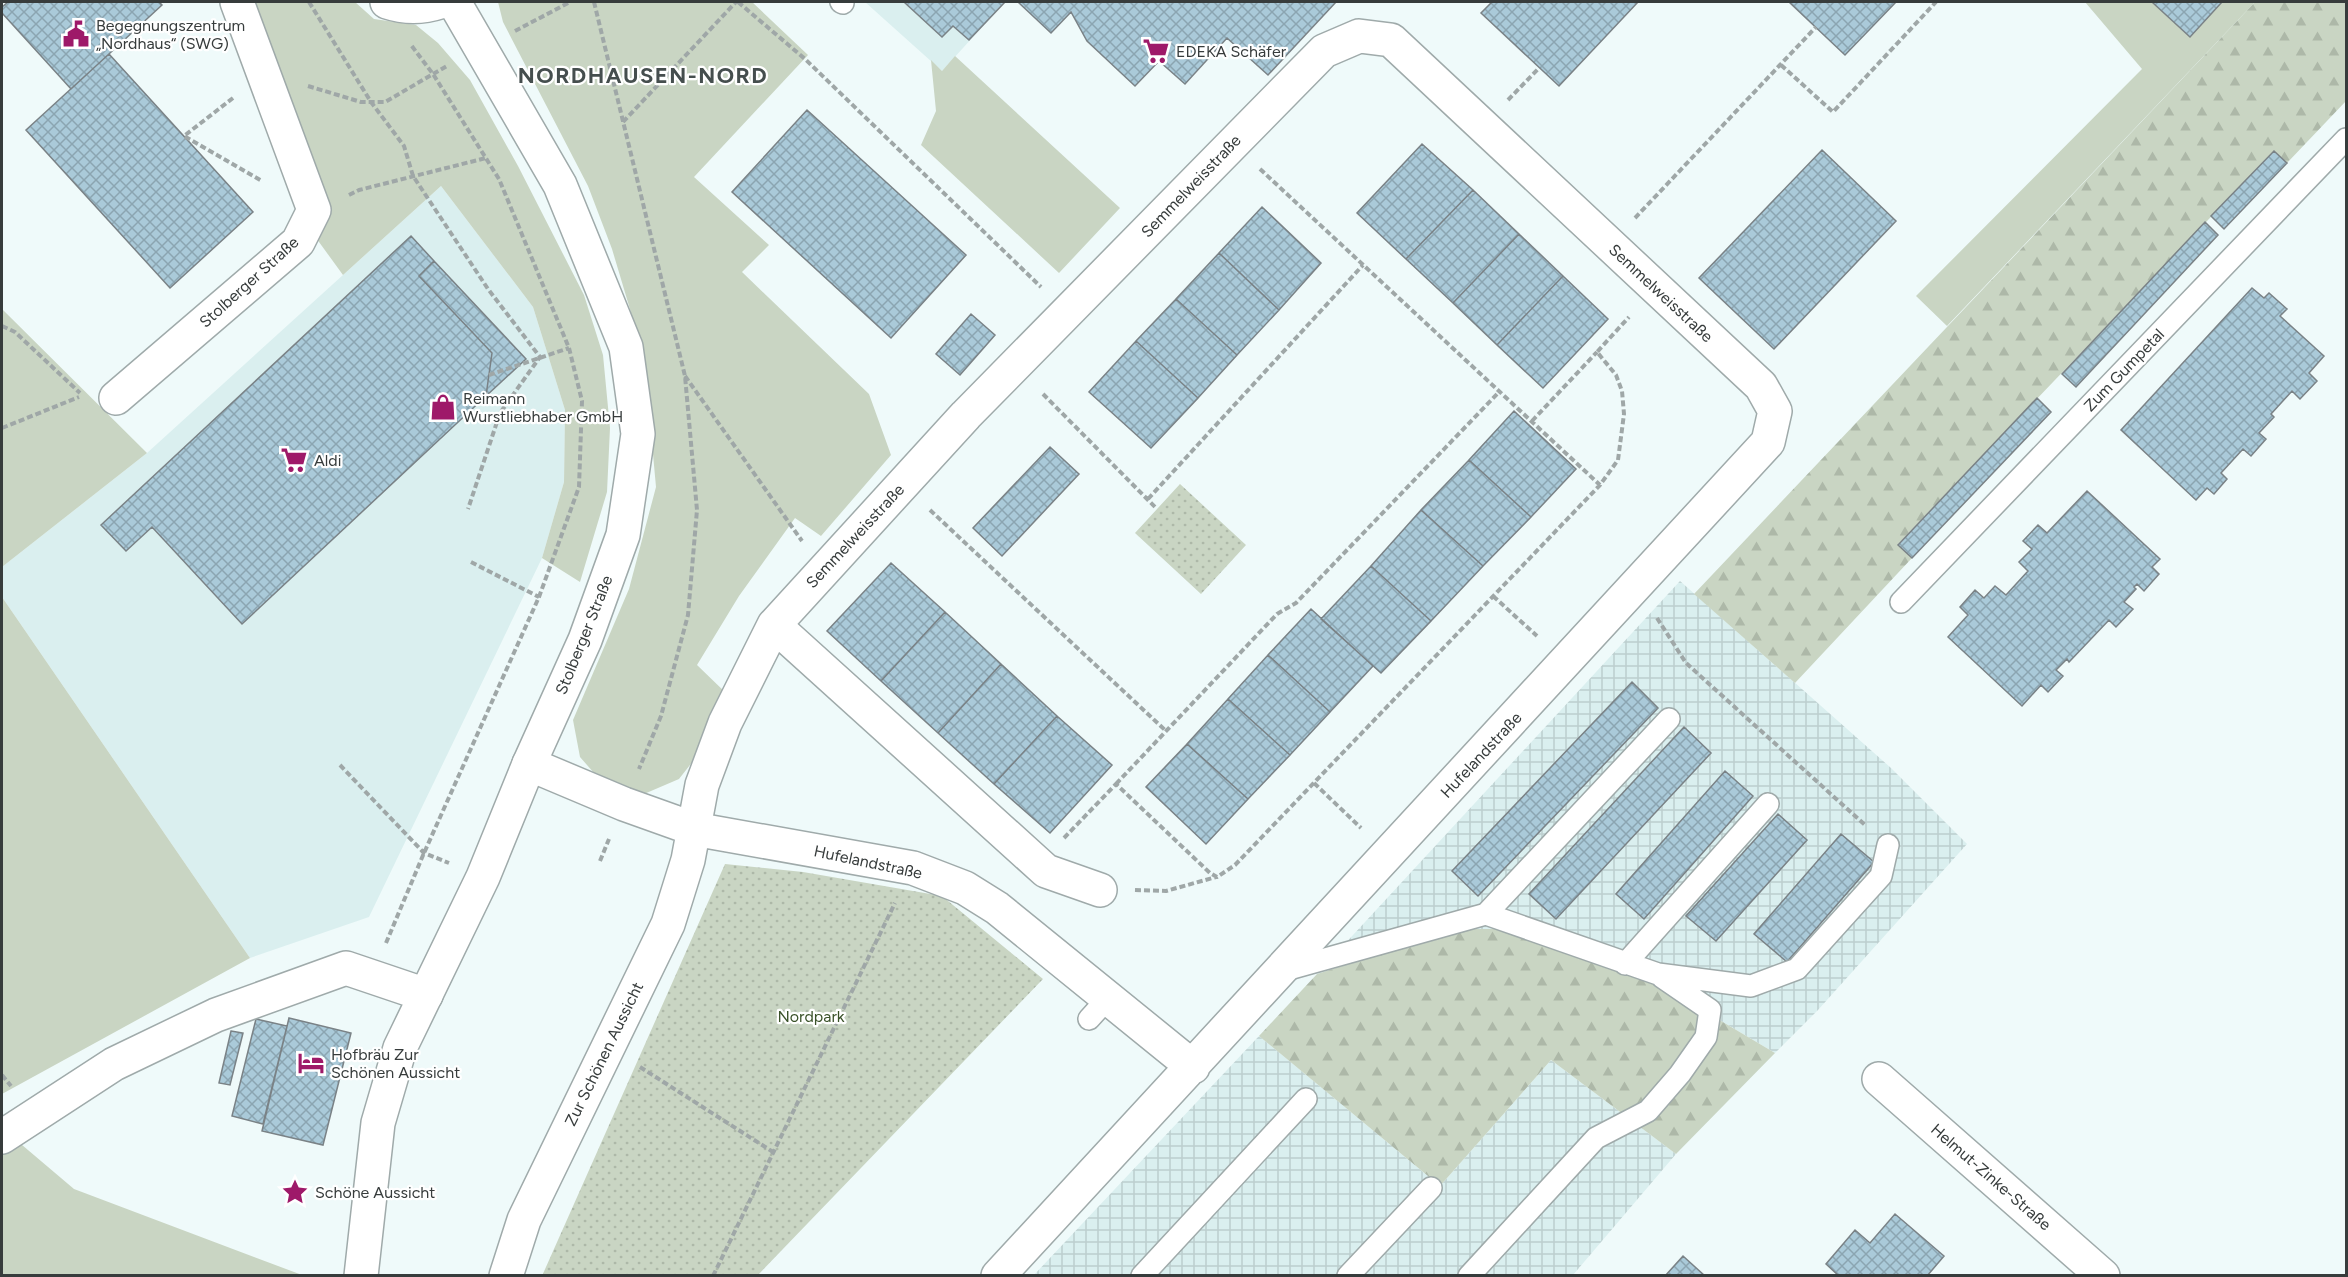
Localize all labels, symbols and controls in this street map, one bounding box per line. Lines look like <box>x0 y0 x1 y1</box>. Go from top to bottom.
place label: Begegnungszentrum „Nordhaus“ (SWG) <box>96 16 245 53</box>
public building icon: Begegnungszentrum „Nordhaus“ (SWG) <box>61 19 91 49</box>
supermarket icon: EDEKA Schäfer <box>1141 36 1171 66</box>
place label: EDEKA Schäfer <box>1176 42 1287 61</box>
district label: NORDHAUSEN-NORD <box>518 62 768 89</box>
street label: Semmelweisstraße <box>1137 131 1245 241</box>
street label: Stolberger Straße <box>196 232 303 331</box>
street label: Semmelweisstraße <box>1605 240 1717 346</box>
street label: Zum Gumpetal <box>2080 325 2168 415</box>
place label: Reimann Wurstliebhaber GmbH <box>463 389 623 426</box>
shop icon: Reimann Wurstliebhaber GmbH <box>428 392 458 422</box>
supermarket icon: Aldi <box>279 445 309 475</box>
place label: Aldi <box>314 451 341 470</box>
street label: Semmelweisstraße <box>802 480 908 592</box>
street label: Stolberger Straße <box>551 572 617 697</box>
street label: Hufelandstraße <box>1436 708 1526 802</box>
street label: Hufelandstraße <box>812 841 924 883</box>
street label: Zur Schönen Aussicht <box>561 979 647 1129</box>
park label: Nordpark <box>777 1007 845 1026</box>
place label: Hofbräu Zur Schönen Aussicht <box>331 1045 460 1082</box>
hotel icon: Hofbräu Zur Schönen Aussicht <box>296 1048 326 1078</box>
street label: Helmut-Zinke-Straße <box>1927 1120 2055 1234</box>
place icon: Schöne Aussicht <box>280 1177 310 1207</box>
place label: Schöne Aussicht <box>315 1183 435 1202</box>

